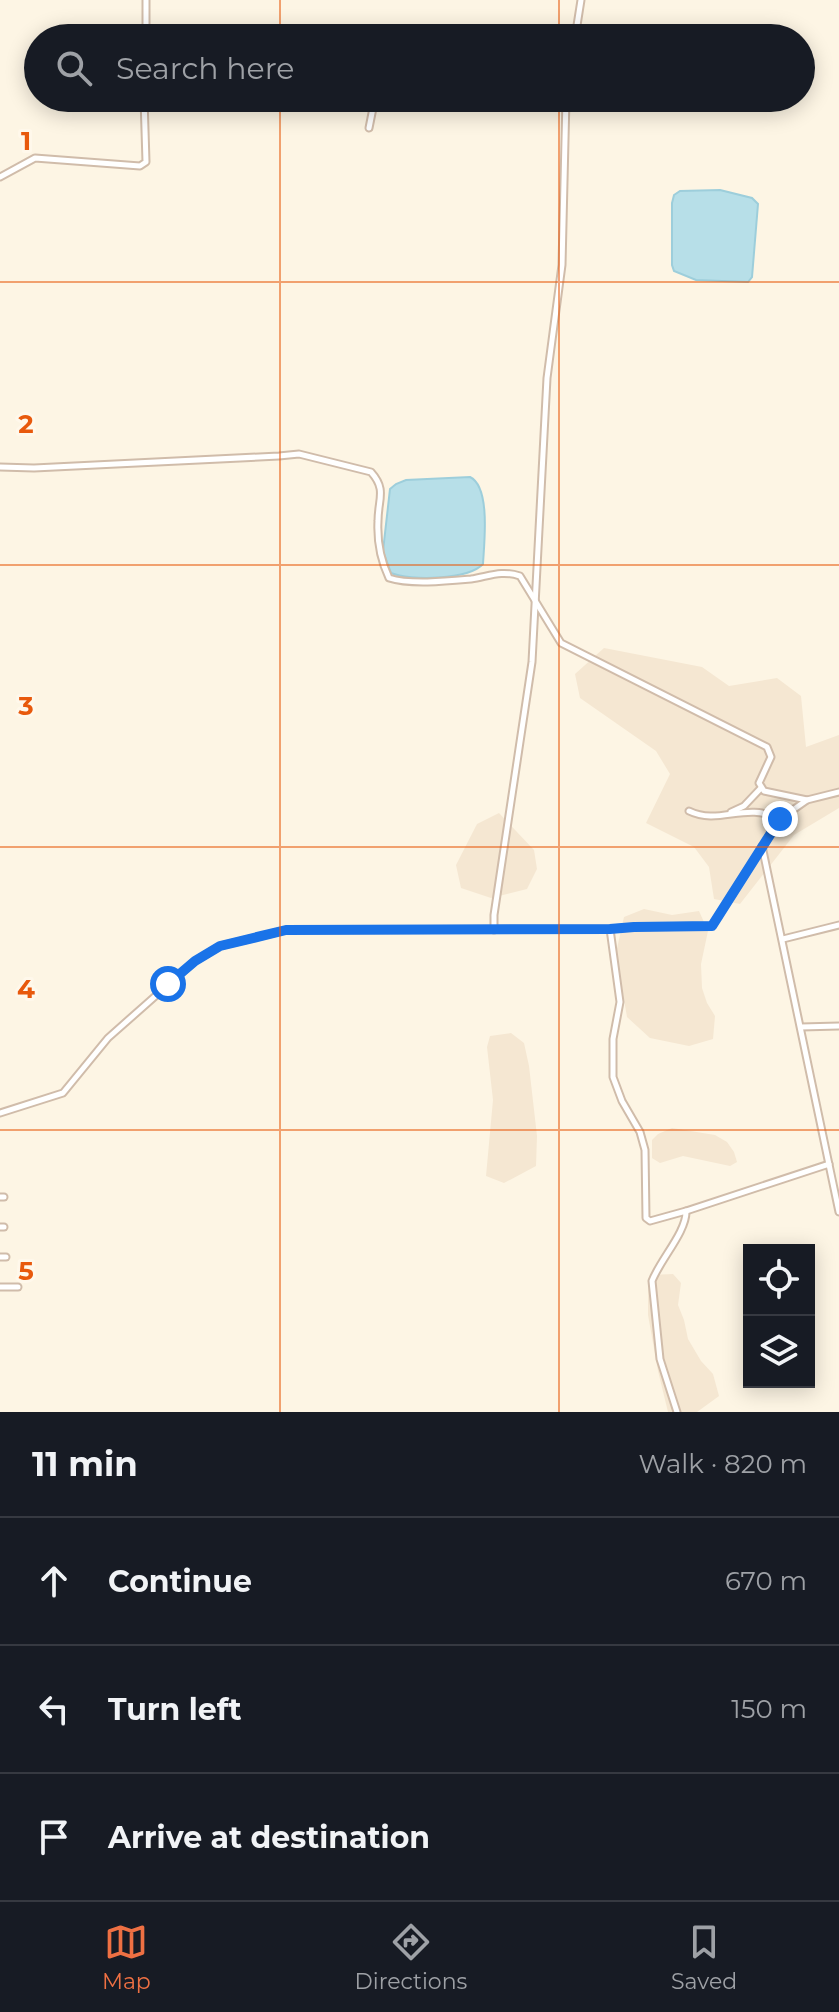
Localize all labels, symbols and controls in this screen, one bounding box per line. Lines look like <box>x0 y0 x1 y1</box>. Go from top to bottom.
search box <box>24 24 815 112</box>
icon: search <box>52 46 96 90</box>
text: Search here <box>116 50 294 87</box>
text: 1 <box>21 125 31 157</box>
text: 2 <box>18 408 34 440</box>
text: 3 <box>17 690 34 722</box>
route end <box>762 801 798 837</box>
route start <box>150 966 186 1002</box>
text: 4 <box>17 973 35 1005</box>
map controls <box>743 1244 815 1388</box>
button: locate <box>743 1244 815 1316</box>
text: 5 <box>18 1255 34 1287</box>
button: layers <box>743 1316 815 1388</box>
text: 11 min <box>32 1443 138 1485</box>
text: Walk · 820 m <box>639 1448 807 1480</box>
icon: ahead <box>32 1559 76 1603</box>
text: Continue <box>108 1563 252 1600</box>
text: 670 m <box>725 1565 807 1597</box>
icon: left <box>32 1687 76 1731</box>
text: Turn left <box>108 1691 241 1728</box>
text: 150 m <box>731 1693 807 1725</box>
icon: arrive <box>32 1815 76 1859</box>
text: Arrive at destination <box>108 1819 430 1856</box>
tab: Map <box>102 1920 151 1995</box>
tab: Directions <box>355 1920 467 1995</box>
tab: Saved <box>671 1920 737 1995</box>

